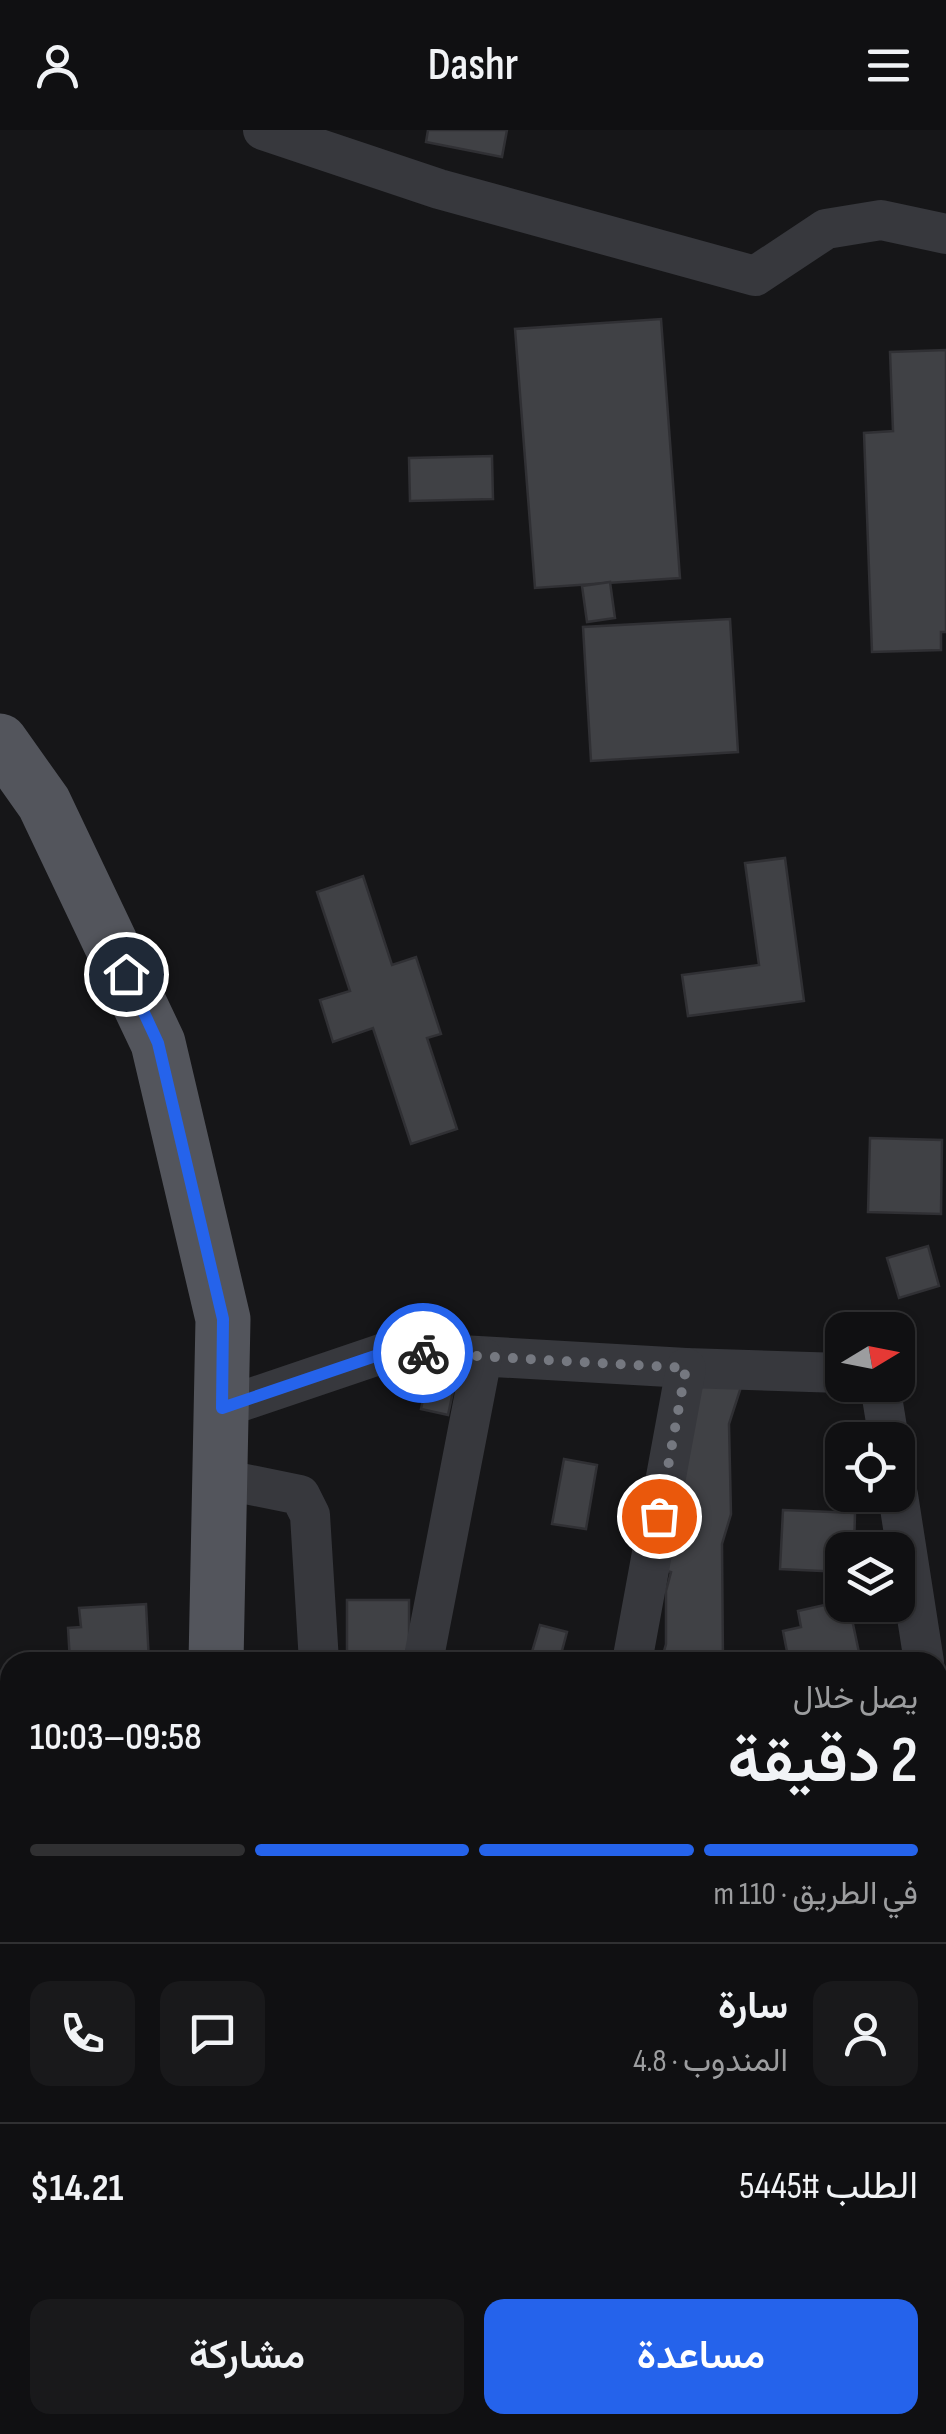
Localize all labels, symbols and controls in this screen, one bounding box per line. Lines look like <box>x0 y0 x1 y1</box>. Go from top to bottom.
icon: person <box>30 38 85 93</box>
text: Dashr <box>428 38 518 93</box>
icon: menu <box>861 38 916 93</box>
pin <box>84 932 169 1017</box>
icon: home <box>99 947 154 1002</box>
courier <box>373 1303 473 1403</box>
north arrow <box>825 1312 915 1402</box>
map controls <box>825 1312 915 1622</box>
icon: bike <box>396 1326 451 1381</box>
button: locate <box>825 1422 915 1512</box>
pin <box>617 1474 702 1559</box>
icon: bag <box>632 1489 687 1544</box>
button: layers <box>825 1532 915 1622</box>
text: يصل خلال <box>793 1679 918 1718</box>
text: 09:58–10:03 <box>30 1715 202 1760</box>
text: 2 دقيقة <box>727 1723 918 1801</box>
text: في الطريق · 110 m <box>713 1875 918 1914</box>
button: phone <box>30 1981 135 2086</box>
button: chat <box>160 1981 265 2086</box>
button: person <box>813 1981 918 2086</box>
text: سارة <box>718 1984 788 2029</box>
text: المندوب · 4.8 <box>633 2042 788 2081</box>
text: الطلب #5445 <box>739 2164 918 2209</box>
text: $14.21 <box>30 2166 123 2211</box>
button: مشاركة <box>30 2299 464 2414</box>
button: مساعدة <box>484 2299 918 2414</box>

